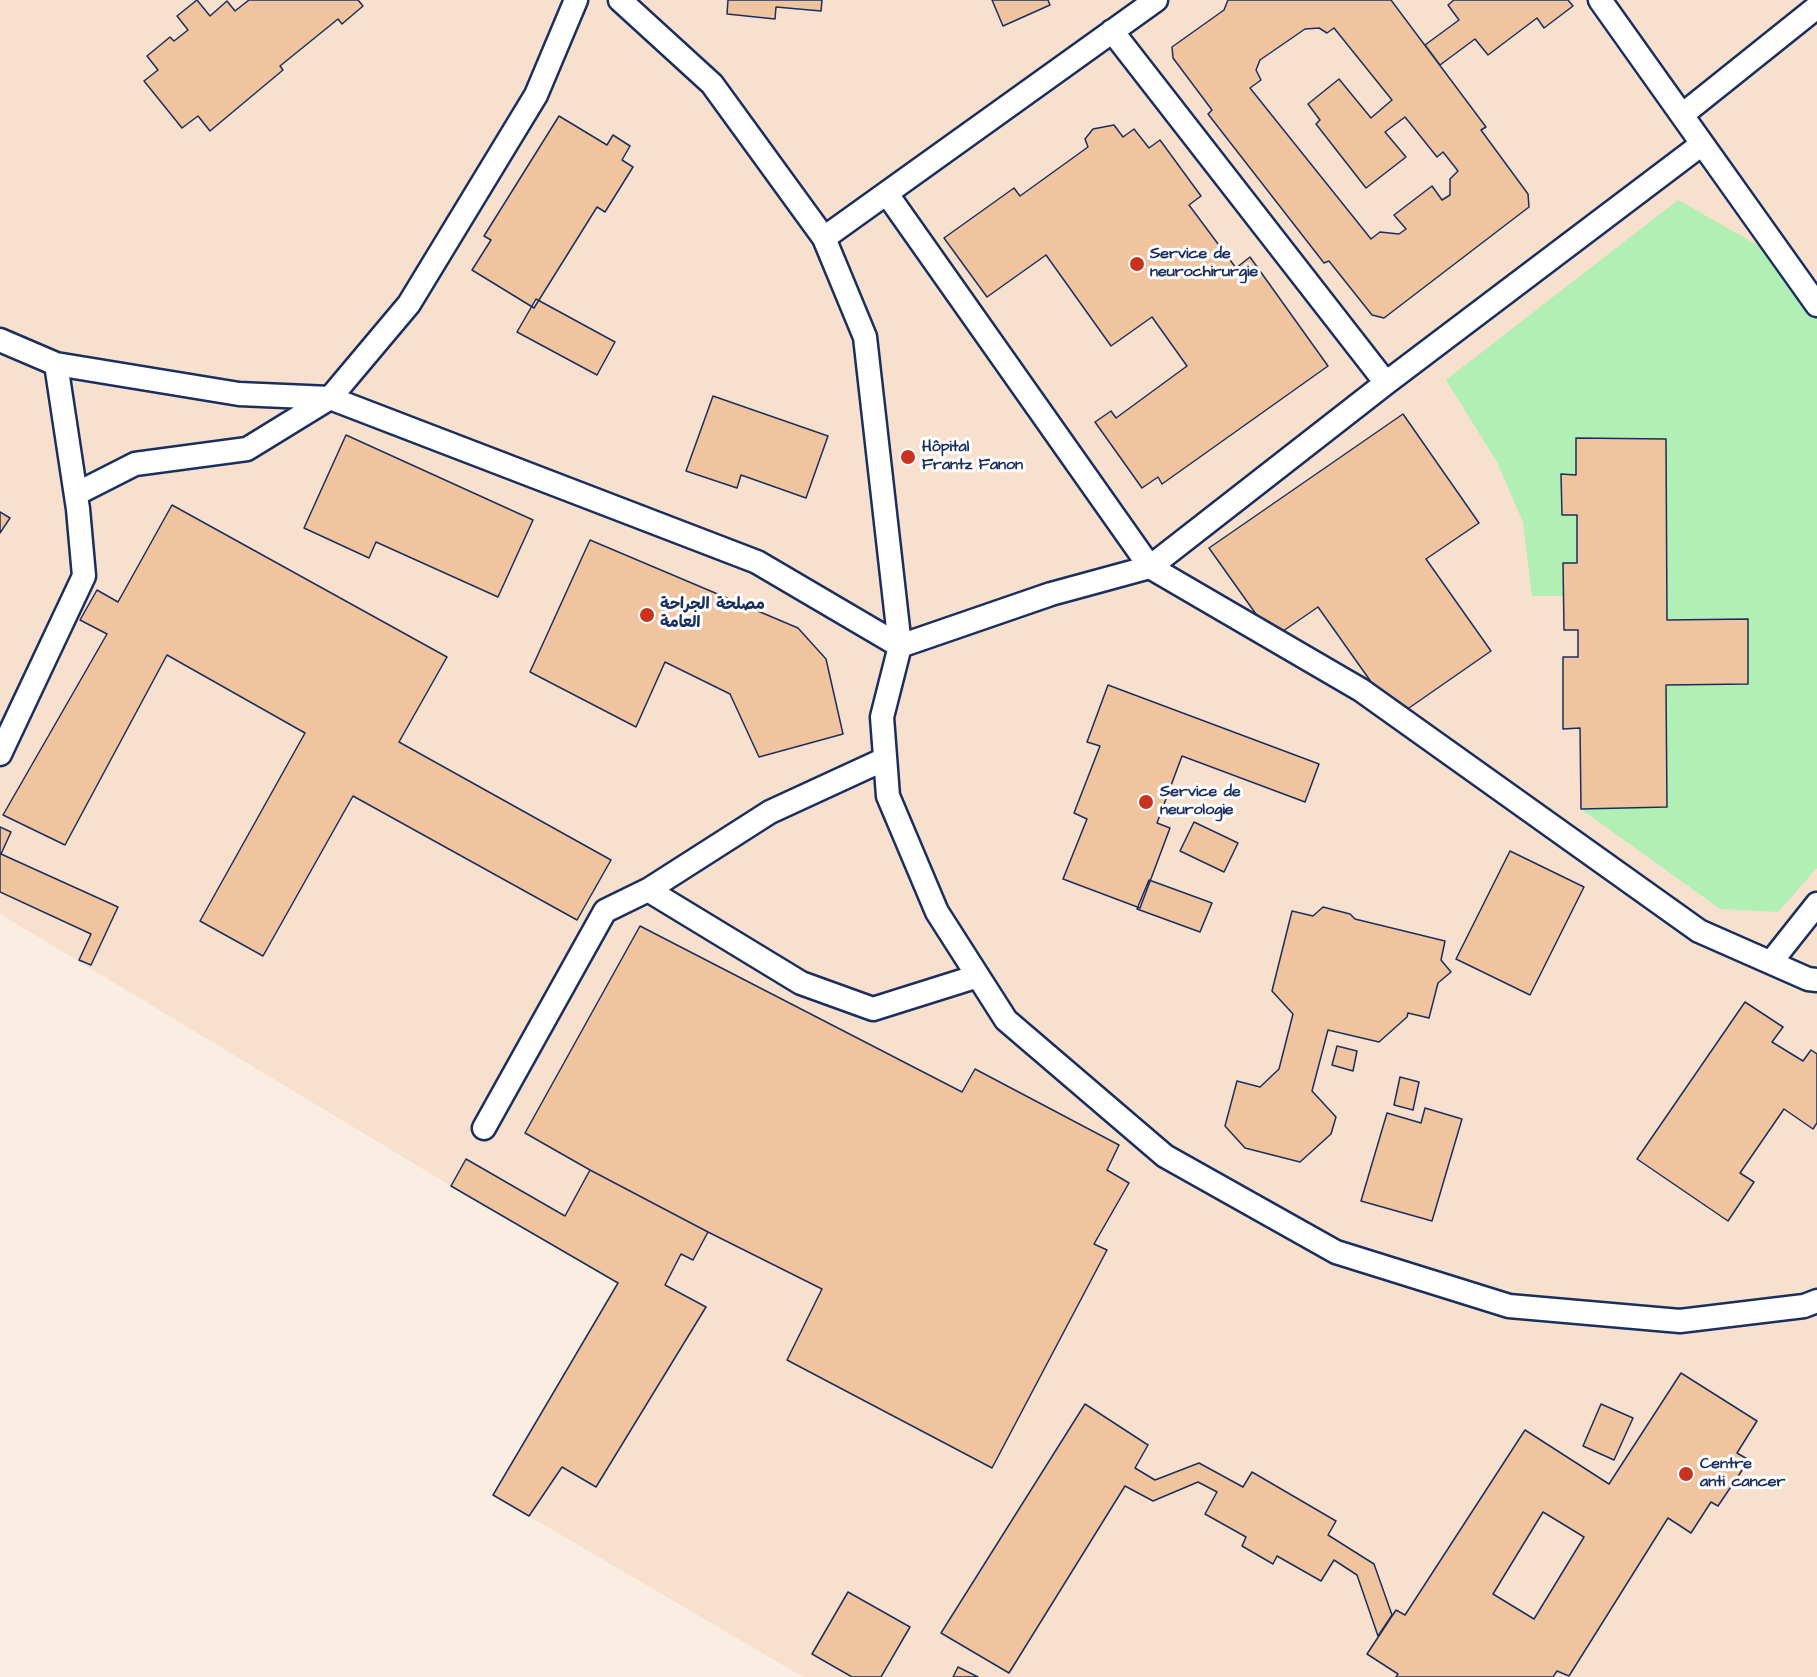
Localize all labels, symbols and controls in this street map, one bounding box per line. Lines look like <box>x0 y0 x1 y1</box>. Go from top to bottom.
place label: Service de neurochirurgie <box>1150 245 1258 283</box>
marker: Service de neurochirurgie <box>1128 255 1146 273</box>
place label: Hôpital Frantz Fanon <box>922 438 1023 476</box>
marker: Hôpital Frantz Fanon <box>899 448 917 466</box>
place label: مصلحة الجراحة العامة <box>660 596 765 634</box>
marker: مصلحة الجراحة العامة <box>638 606 656 624</box>
place label: Service de neurologie <box>1160 783 1241 821</box>
marker: Service de neurologie <box>1137 793 1155 811</box>
place label: Centre anti cancer <box>1700 1455 1785 1493</box>
marker: Centre anti cancer <box>1677 1465 1695 1483</box>

